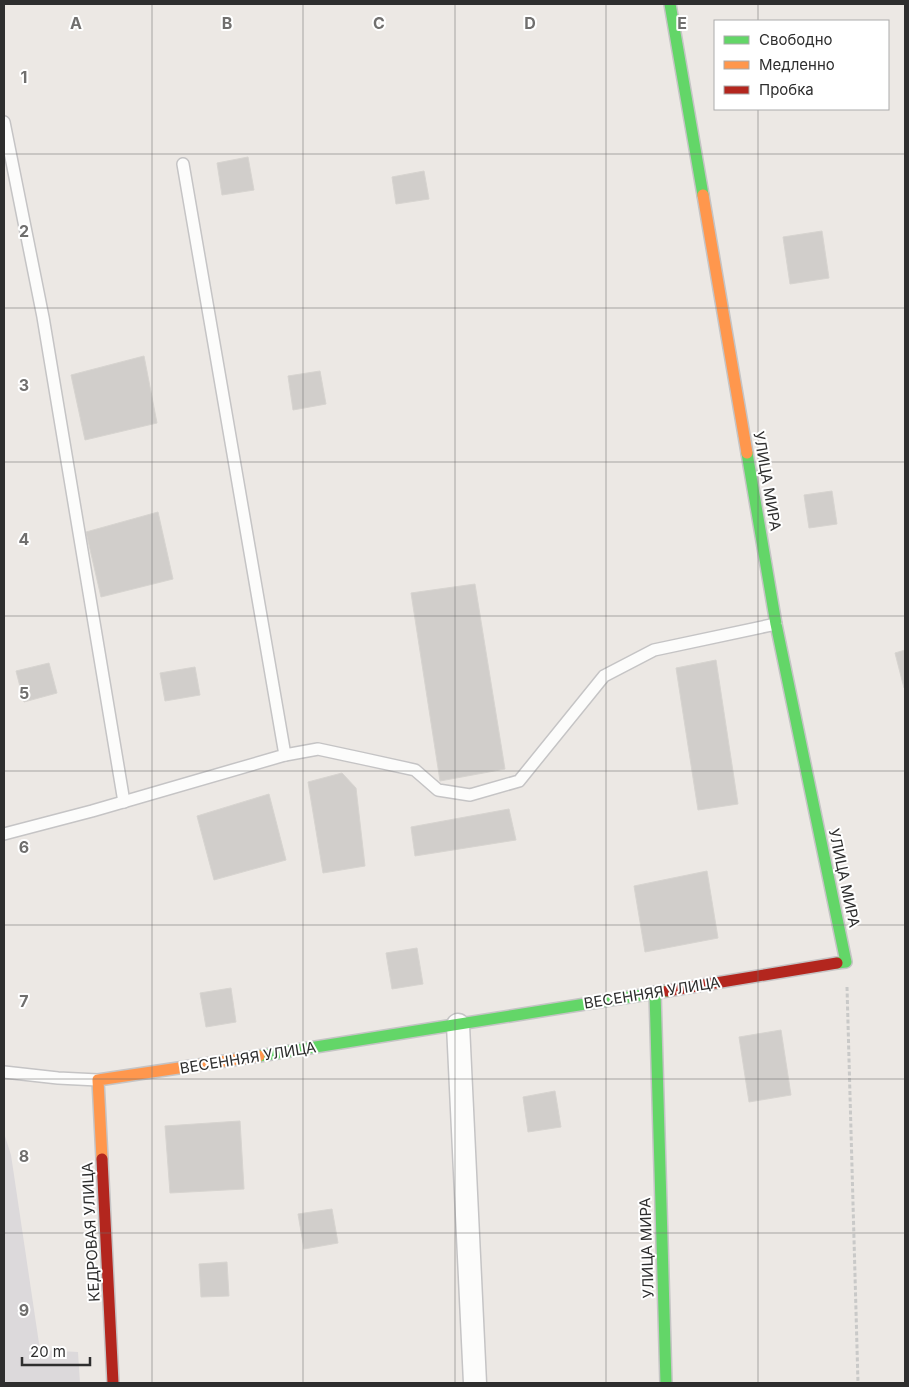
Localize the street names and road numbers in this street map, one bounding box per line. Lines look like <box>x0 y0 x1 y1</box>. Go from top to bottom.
street label: УЛИЦА МИРА <box>749 430 786 532</box>
street label: УЛИЦА МИРА <box>825 827 864 929</box>
street label: ВЕСЕННЯЯ УЛИЦА <box>582 972 721 1013</box>
street label: ВЕСЕННЯЯ УЛИЦА <box>178 1037 317 1078</box>
street label: КЕДРОВАЯ УЛИЦА <box>77 1162 104 1302</box>
street label: УЛИЦА МИРА <box>635 1197 658 1299</box>

